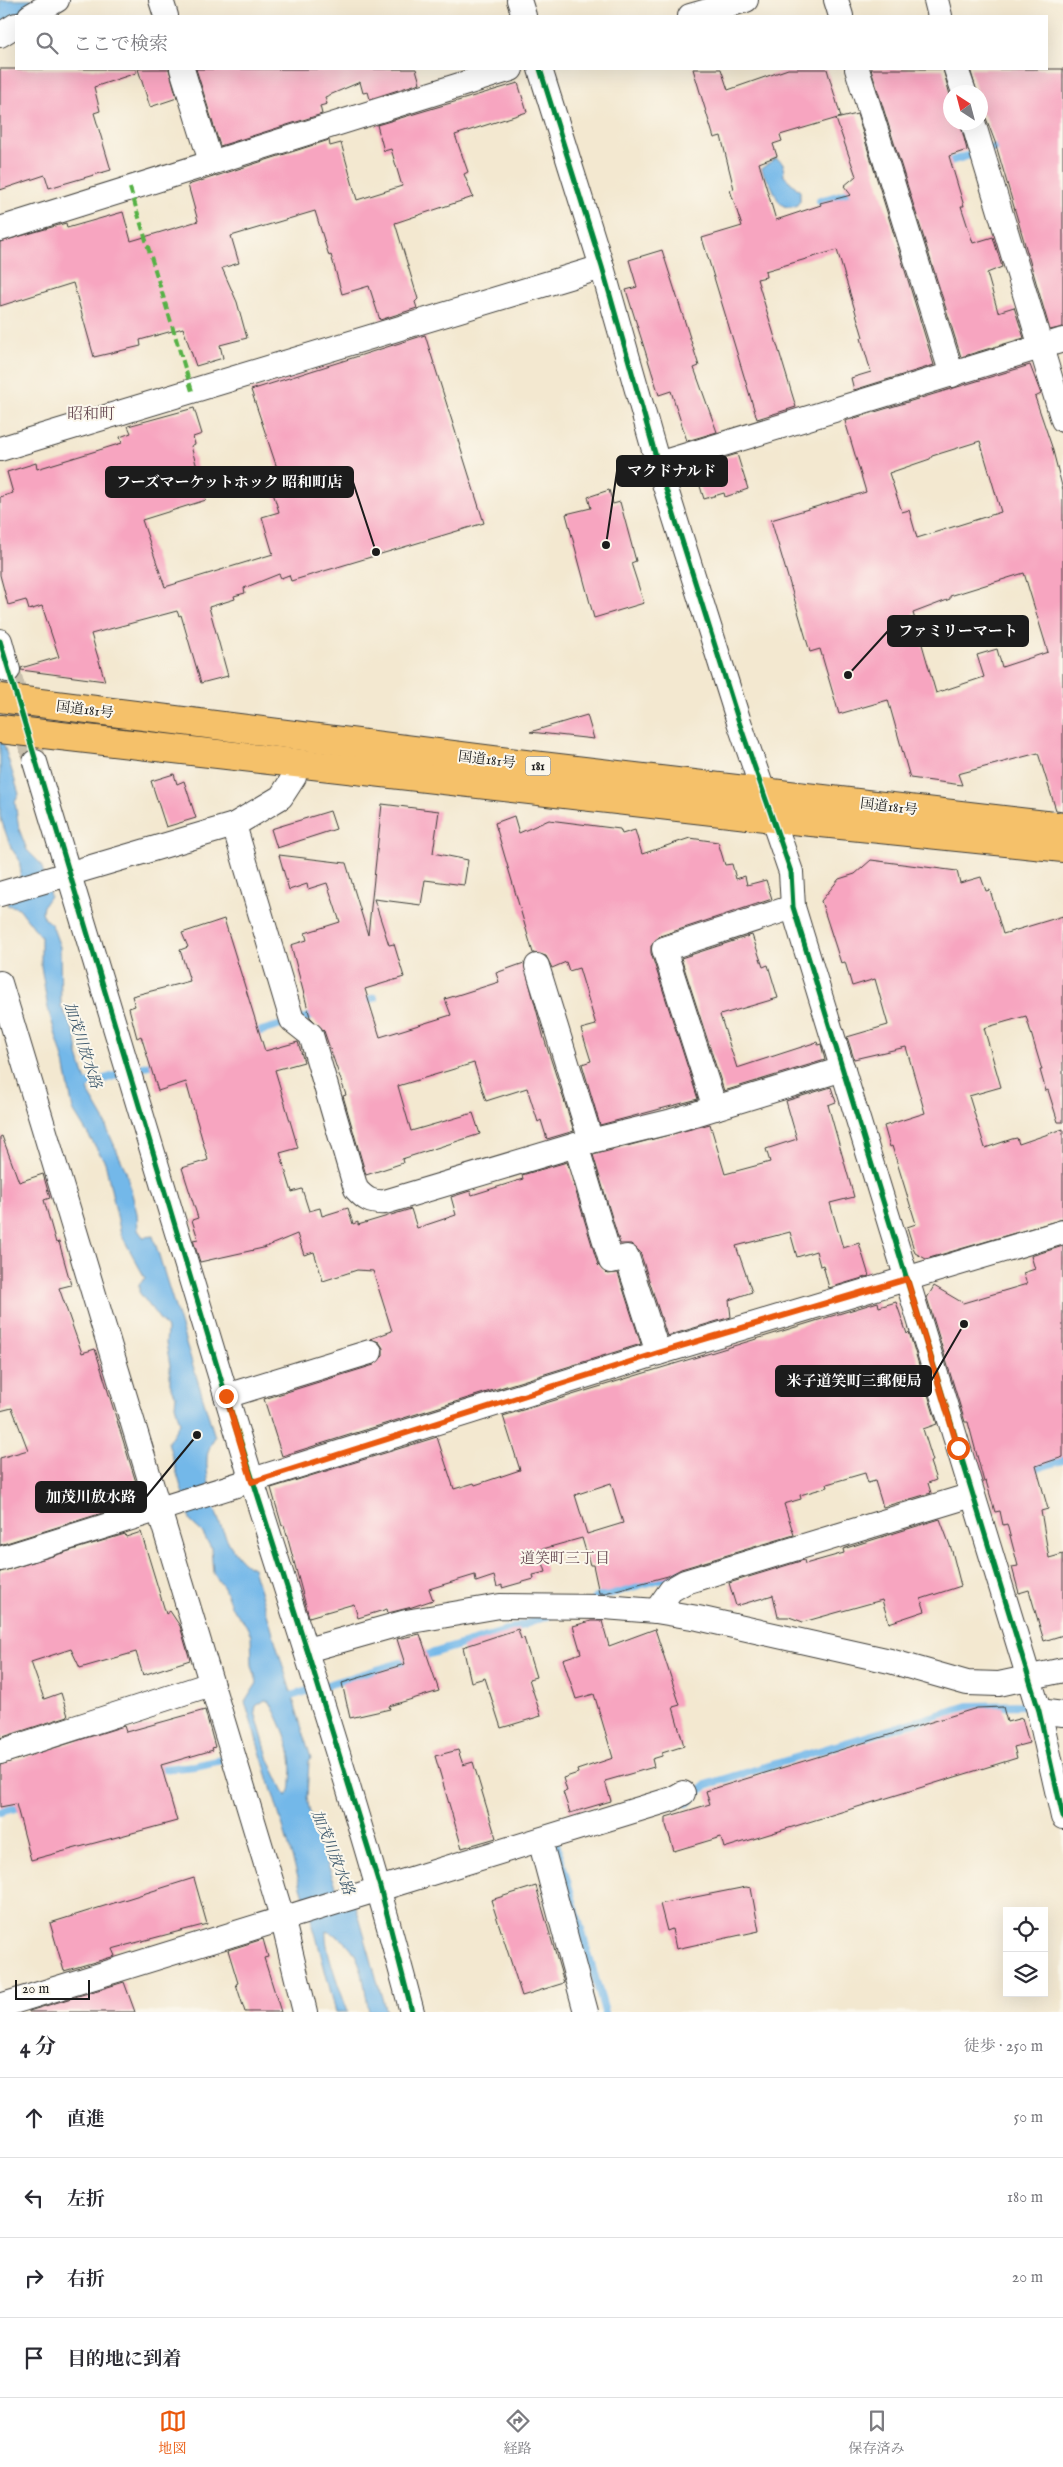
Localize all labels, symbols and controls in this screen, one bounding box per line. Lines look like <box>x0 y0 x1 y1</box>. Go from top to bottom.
search box <box>15 15 1048 70</box>
icon: search <box>33 29 61 57</box>
text: ここで検索 <box>73 33 168 57</box>
north arrow <box>943 85 988 130</box>
district label: 昭和町 <box>67 405 115 425</box>
callout: マクドナルド <box>617 456 727 486</box>
text: マクドナルド <box>627 462 717 481</box>
callout: フーズマーケットホック 昭和町店 <box>106 467 353 497</box>
text: フーズマーケットホック 昭和町店 <box>116 473 342 492</box>
callout: ファミリーマート <box>888 616 1028 646</box>
text: ファミリーマート <box>898 622 1018 641</box>
street label: 国道181号 <box>55 698 115 722</box>
street label: 国道181号 <box>457 748 517 772</box>
road number: 181 <box>526 756 550 776</box>
street label: 国道181号 <box>859 795 919 819</box>
water label: 加茂川放水路 <box>60 999 106 1092</box>
callout: 米子道笑町三郵便局 <box>776 1366 931 1396</box>
text: 米子道笑町三郵便局 <box>786 1372 922 1391</box>
route end <box>215 1385 238 1408</box>
route start <box>947 1437 970 1460</box>
callout: 加茂川放水路 <box>36 1482 146 1512</box>
text: 加茂川放水路 <box>46 1488 136 1507</box>
district label: 道笑町三丁目 <box>520 1549 610 1568</box>
water label: 加茂川放水路 <box>307 1807 359 1898</box>
map controls <box>1003 1907 1048 1997</box>
button: locate <box>1003 1907 1048 1952</box>
button: layers <box>1003 1952 1048 1997</box>
scale bar <box>15 1977 90 2000</box>
text: 20 m <box>22 1980 49 1998</box>
text: 4 分 <box>20 2034 56 2061</box>
text: 徒歩 · 250 m <box>964 2037 1043 2057</box>
icon: ahead <box>20 2104 48 2132</box>
text: 直進 <box>67 2108 105 2132</box>
text: 50 m <box>1014 2108 1043 2128</box>
icon: left <box>20 2184 48 2212</box>
text: 左折 <box>67 2188 105 2212</box>
text: 180 m <box>1007 2188 1043 2208</box>
icon: right <box>20 2264 48 2292</box>
text: 右折 <box>67 2268 105 2292</box>
text: 20 m <box>1012 2268 1043 2288</box>
icon: arrive <box>20 2344 48 2372</box>
text: 目的地に到着 <box>67 2348 181 2372</box>
tab: 地図 <box>159 2407 187 2458</box>
tab: 経路 <box>504 2407 532 2458</box>
tab: 保存済み <box>849 2407 905 2458</box>

